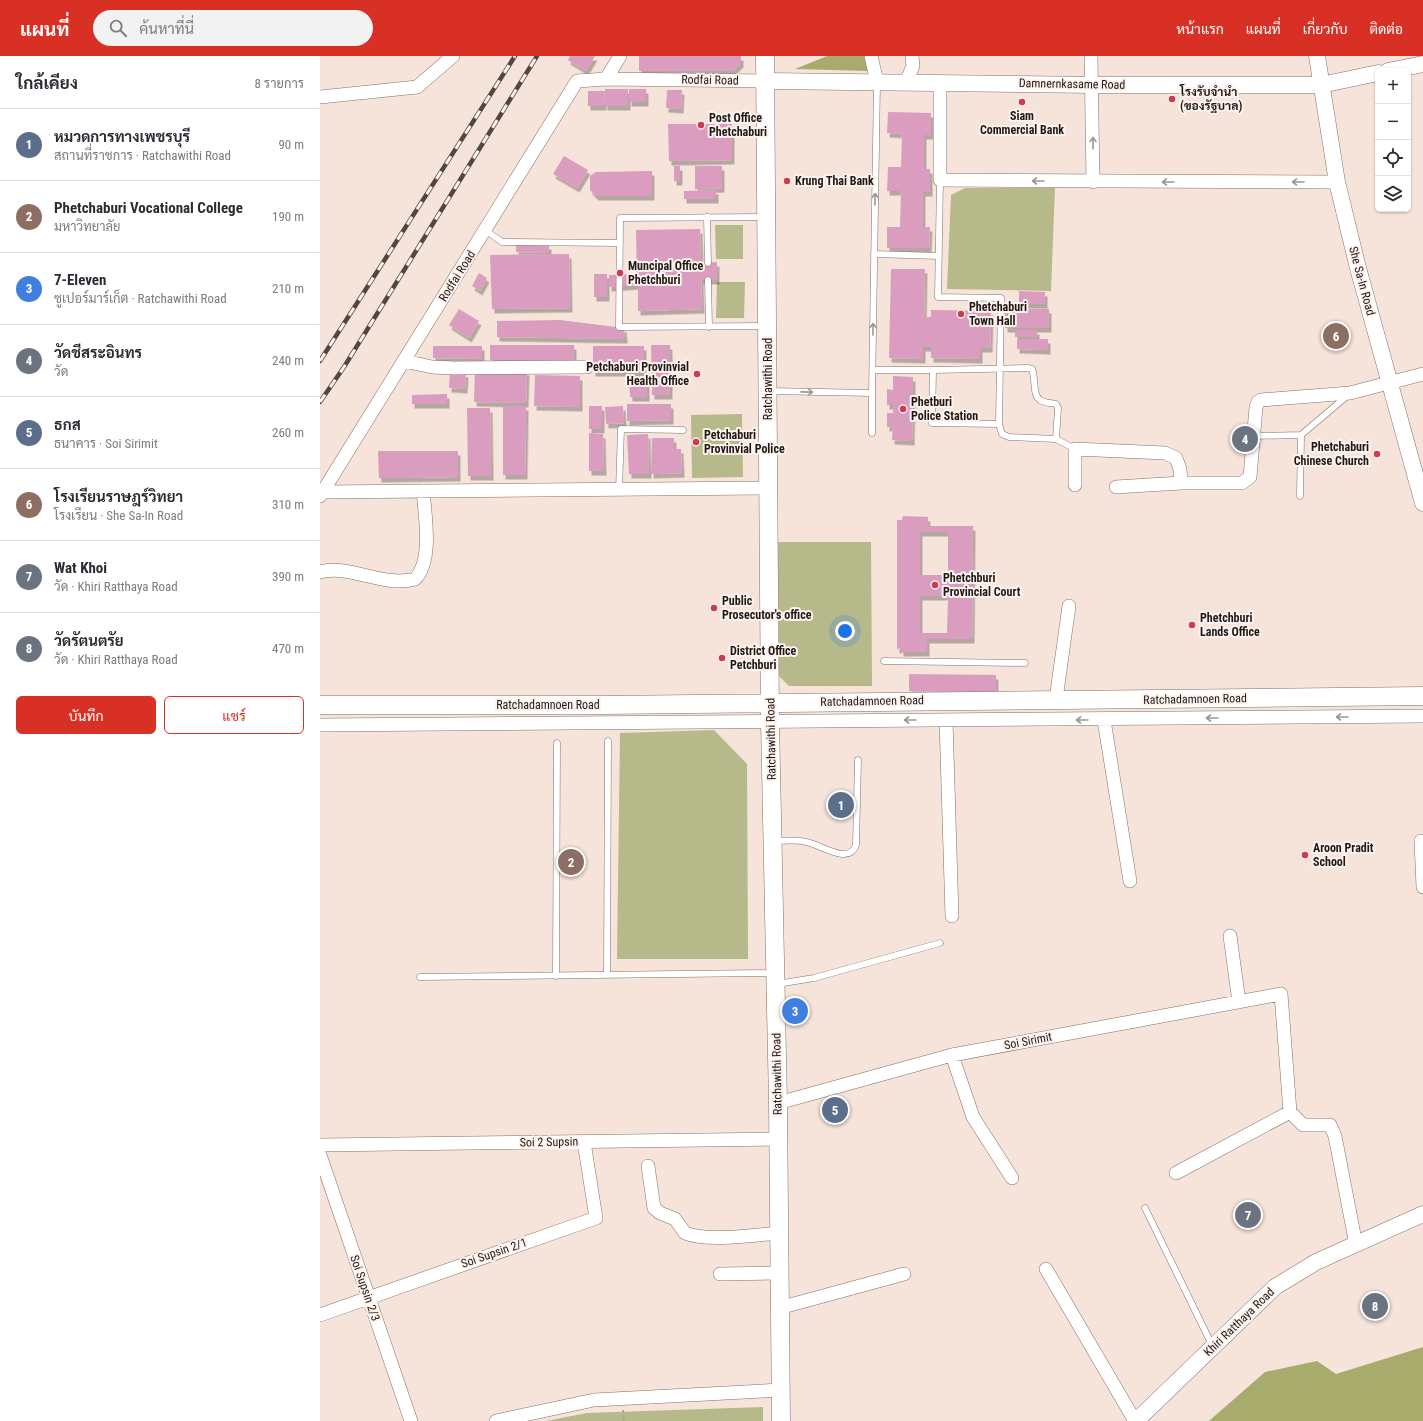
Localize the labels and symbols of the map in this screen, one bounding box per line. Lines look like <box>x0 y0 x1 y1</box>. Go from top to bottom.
street label: Rodfai Road <box>681 72 739 88</box>
street label: Damnernkasame Road <box>1019 76 1125 92</box>
place label: โรงรับจำนำ (ของรัฐบาล) <box>1179 84 1242 114</box>
marker: โรงรับจำนำ (ของรัฐบาล) <box>1167 94 1177 104</box>
marker: Siam Commercial Bank <box>1017 97 1027 107</box>
place label: Siam Commercial Bank <box>980 109 1064 137</box>
place label: Post Office Phetchaburi <box>709 111 767 139</box>
marker: Post Office Phetchaburi <box>696 120 706 130</box>
one-way arrow <box>1089 137 1097 150</box>
place label: Krung Thai Bank <box>795 174 874 188</box>
marker: Krung Thai Bank <box>782 176 792 186</box>
one-way arrow <box>1032 177 1045 185</box>
one-way arrow <box>1162 178 1175 186</box>
one-way arrow <box>1292 178 1305 186</box>
one-way arrow <box>871 193 879 206</box>
street label: She Sa-In Road <box>1346 245 1378 317</box>
street label: Rodfai Road <box>436 248 478 304</box>
place label: Muncipal Office Phetchburi <box>628 259 703 287</box>
marker: Muncipal Office Phetchburi <box>615 268 625 278</box>
place label: Phetchaburi Town Hall <box>969 300 1027 328</box>
marker: Phetchaburi Town Hall <box>956 309 966 319</box>
pin: 6 <box>1323 321 1349 351</box>
one-way arrow <box>869 323 877 336</box>
street label: Ratchawithi Road <box>761 338 775 420</box>
place label: Petchaburi Provinvial Health Office <box>586 360 689 388</box>
marker: Petchaburi Provinvial Health Office <box>692 369 702 379</box>
one-way arrow <box>800 388 813 396</box>
place label: Phetburi Police Station <box>911 395 978 423</box>
marker: Phetburi Police Station <box>898 404 908 414</box>
pin: 4 <box>1232 424 1258 454</box>
place label: Petchaburi Provinvial Police <box>704 428 785 456</box>
marker: Petchaburi Provinvial Police <box>691 437 701 447</box>
place label: Phetchaburi Chinese Church <box>1294 440 1369 468</box>
marker: Phetchaburi Chinese Church <box>1372 449 1382 459</box>
place label: Phetchburi Provincial Court <box>943 571 1021 599</box>
marker: Phetchburi Provincial Court <box>930 580 940 590</box>
place label: Public Prosecutor's office <box>722 594 812 622</box>
marker: Public Prosecutor's office <box>709 603 719 613</box>
place label: Phetchburi Lands Office <box>1200 611 1260 639</box>
marker: Phetchburi Lands Office <box>1187 620 1197 630</box>
your location <box>835 621 855 641</box>
place label: District Office Petchburi <box>730 644 796 672</box>
marker: District Office Petchburi <box>717 653 727 663</box>
street label: Ratchadamnoen Road <box>1143 691 1247 707</box>
street label: Ratchadamnoen Road <box>820 693 924 709</box>
street label: Ratchadamnoen Road <box>496 698 600 712</box>
street label: Ratchawithi Road <box>763 698 779 780</box>
one-way arrow <box>1336 713 1349 721</box>
one-way arrow <box>1206 714 1219 722</box>
one-way arrow <box>904 716 917 724</box>
one-way arrow <box>1076 716 1089 724</box>
pin: 1 <box>828 790 854 820</box>
place label: Aroon Pradit School <box>1313 841 1374 869</box>
pin: 2 <box>558 847 584 877</box>
marker: Aroon Pradit School <box>1300 850 1310 860</box>
pin: 3 <box>782 996 808 1026</box>
street label: Soi Sirimit <box>1003 1029 1054 1052</box>
street label: Ratchawithi Road <box>769 1033 785 1115</box>
pin: 5 <box>822 1095 848 1125</box>
street label: Soi 2 Supsin <box>520 1134 579 1150</box>
pin: 7 <box>1235 1200 1261 1230</box>
street label: Soi Supsin 2/1 <box>459 1235 529 1271</box>
street label: Soi Supsin 2/3 <box>347 1253 383 1323</box>
street label: Khiri Ratthaya Road <box>1201 1285 1277 1359</box>
pin: 8 <box>1362 1291 1388 1321</box>

